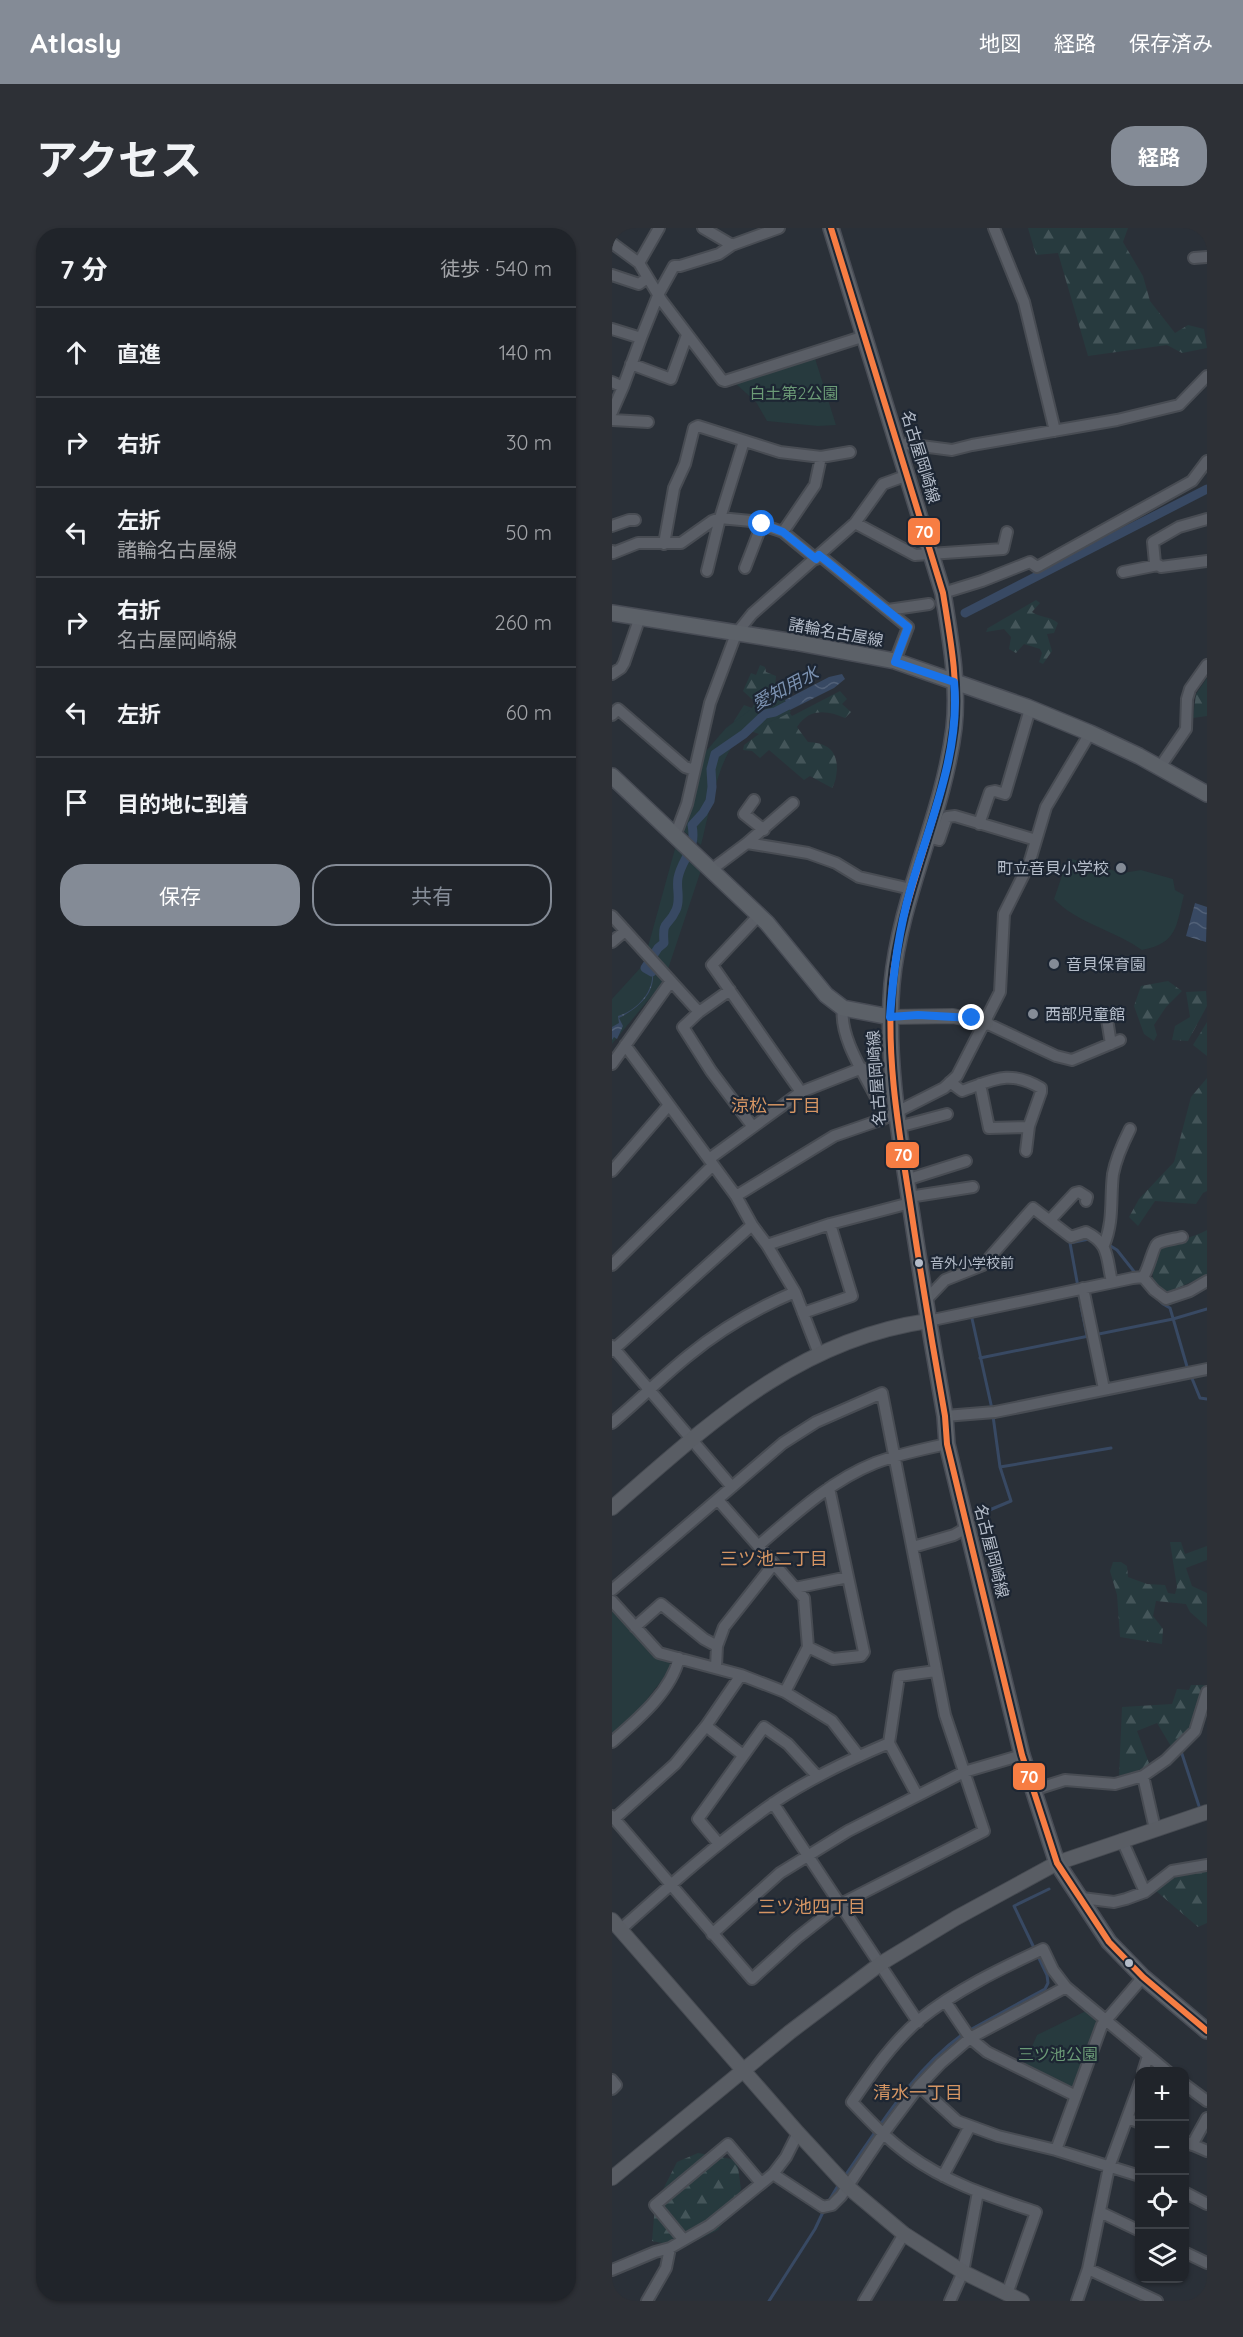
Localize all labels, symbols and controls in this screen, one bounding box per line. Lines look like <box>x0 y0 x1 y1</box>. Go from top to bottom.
text: Atlasly <box>30 25 121 60</box>
text: 地図 <box>979 30 1021 56</box>
text: 経路 <box>1054 30 1096 56</box>
text: 保存済み <box>1129 30 1213 56</box>
button: 経路 <box>1111 126 1207 186</box>
text: アクセス <box>36 133 202 186</box>
text: 7 分 <box>60 253 108 286</box>
text: 徒歩 · 540 m <box>440 256 552 281</box>
icon: ahead <box>60 336 93 369</box>
text: 直進 <box>117 340 161 368</box>
text: 140 m <box>499 340 552 365</box>
park label: 白土第2公園 <box>750 383 838 403</box>
street label: 名古屋岡崎線 <box>897 408 945 506</box>
icon: right <box>60 426 93 459</box>
text: 右折 <box>117 430 161 458</box>
text: 30 m <box>506 430 552 455</box>
text: 左折 <box>117 506 161 534</box>
route start <box>748 510 774 536</box>
icon: left <box>60 516 93 549</box>
line badge: 70 <box>907 517 941 546</box>
text: 50 m <box>506 520 552 545</box>
text: 70 <box>915 522 933 542</box>
text: 諸輪名古屋線 <box>117 537 237 562</box>
text: 右折 <box>117 596 161 624</box>
icon: right <box>60 606 93 639</box>
text: 260 m <box>495 610 552 635</box>
street label: 諸輪名古屋線 <box>787 614 885 650</box>
text: 名古屋岡崎線 <box>117 627 237 652</box>
water label: 愛知用水 <box>748 660 824 715</box>
icon: left <box>60 696 93 729</box>
text: 左折 <box>117 700 161 728</box>
text: 60 m <box>506 700 552 725</box>
icon: arrive <box>60 786 93 819</box>
text: 目的地に到着 <box>117 790 249 818</box>
place label: 町立音貝小学校 <box>997 858 1109 878</box>
marker: 町立音貝小学校 <box>1114 861 1128 875</box>
button: 保存 <box>60 864 300 926</box>
button: 共有 <box>312 864 552 926</box>
place label: 音貝保育園 <box>1066 954 1146 974</box>
marker: 音貝保育園 <box>1047 957 1061 971</box>
route end <box>958 1004 984 1030</box>
place label: 西部児童館 <box>1045 1004 1125 1024</box>
marker: 西部児童館 <box>1026 1007 1040 1021</box>
street label: 名古屋岡崎線 <box>863 1029 889 1127</box>
district label: 涼松一丁目 <box>731 1094 821 1117</box>
line badge: 70 <box>885 1141 920 1169</box>
text: 70 <box>894 1145 912 1165</box>
place label: 音外小学校前 <box>930 1254 1014 1272</box>
marker: 音外小学校前 <box>913 1257 925 1269</box>
street label: 名古屋岡崎線 <box>971 1502 1013 1600</box>
district label: 三ツ池二丁目 <box>720 1547 828 1570</box>
line badge: 70 <box>1012 1762 1046 1791</box>
text: 70 <box>1020 1767 1038 1787</box>
district label: 三ツ池四丁目 <box>758 1895 866 1918</box>
unlabelled marker <box>1123 1957 1135 1969</box>
park label: 三ツ池公園 <box>1018 2044 1098 2064</box>
map controls <box>1135 2067 1189 2283</box>
button: + <box>1135 2067 1189 2121</box>
district label: 清水一丁目 <box>873 2081 963 2104</box>
button: − <box>1135 2121 1189 2175</box>
button: locate <box>1135 2175 1189 2229</box>
button: layers <box>1135 2229 1189 2283</box>

